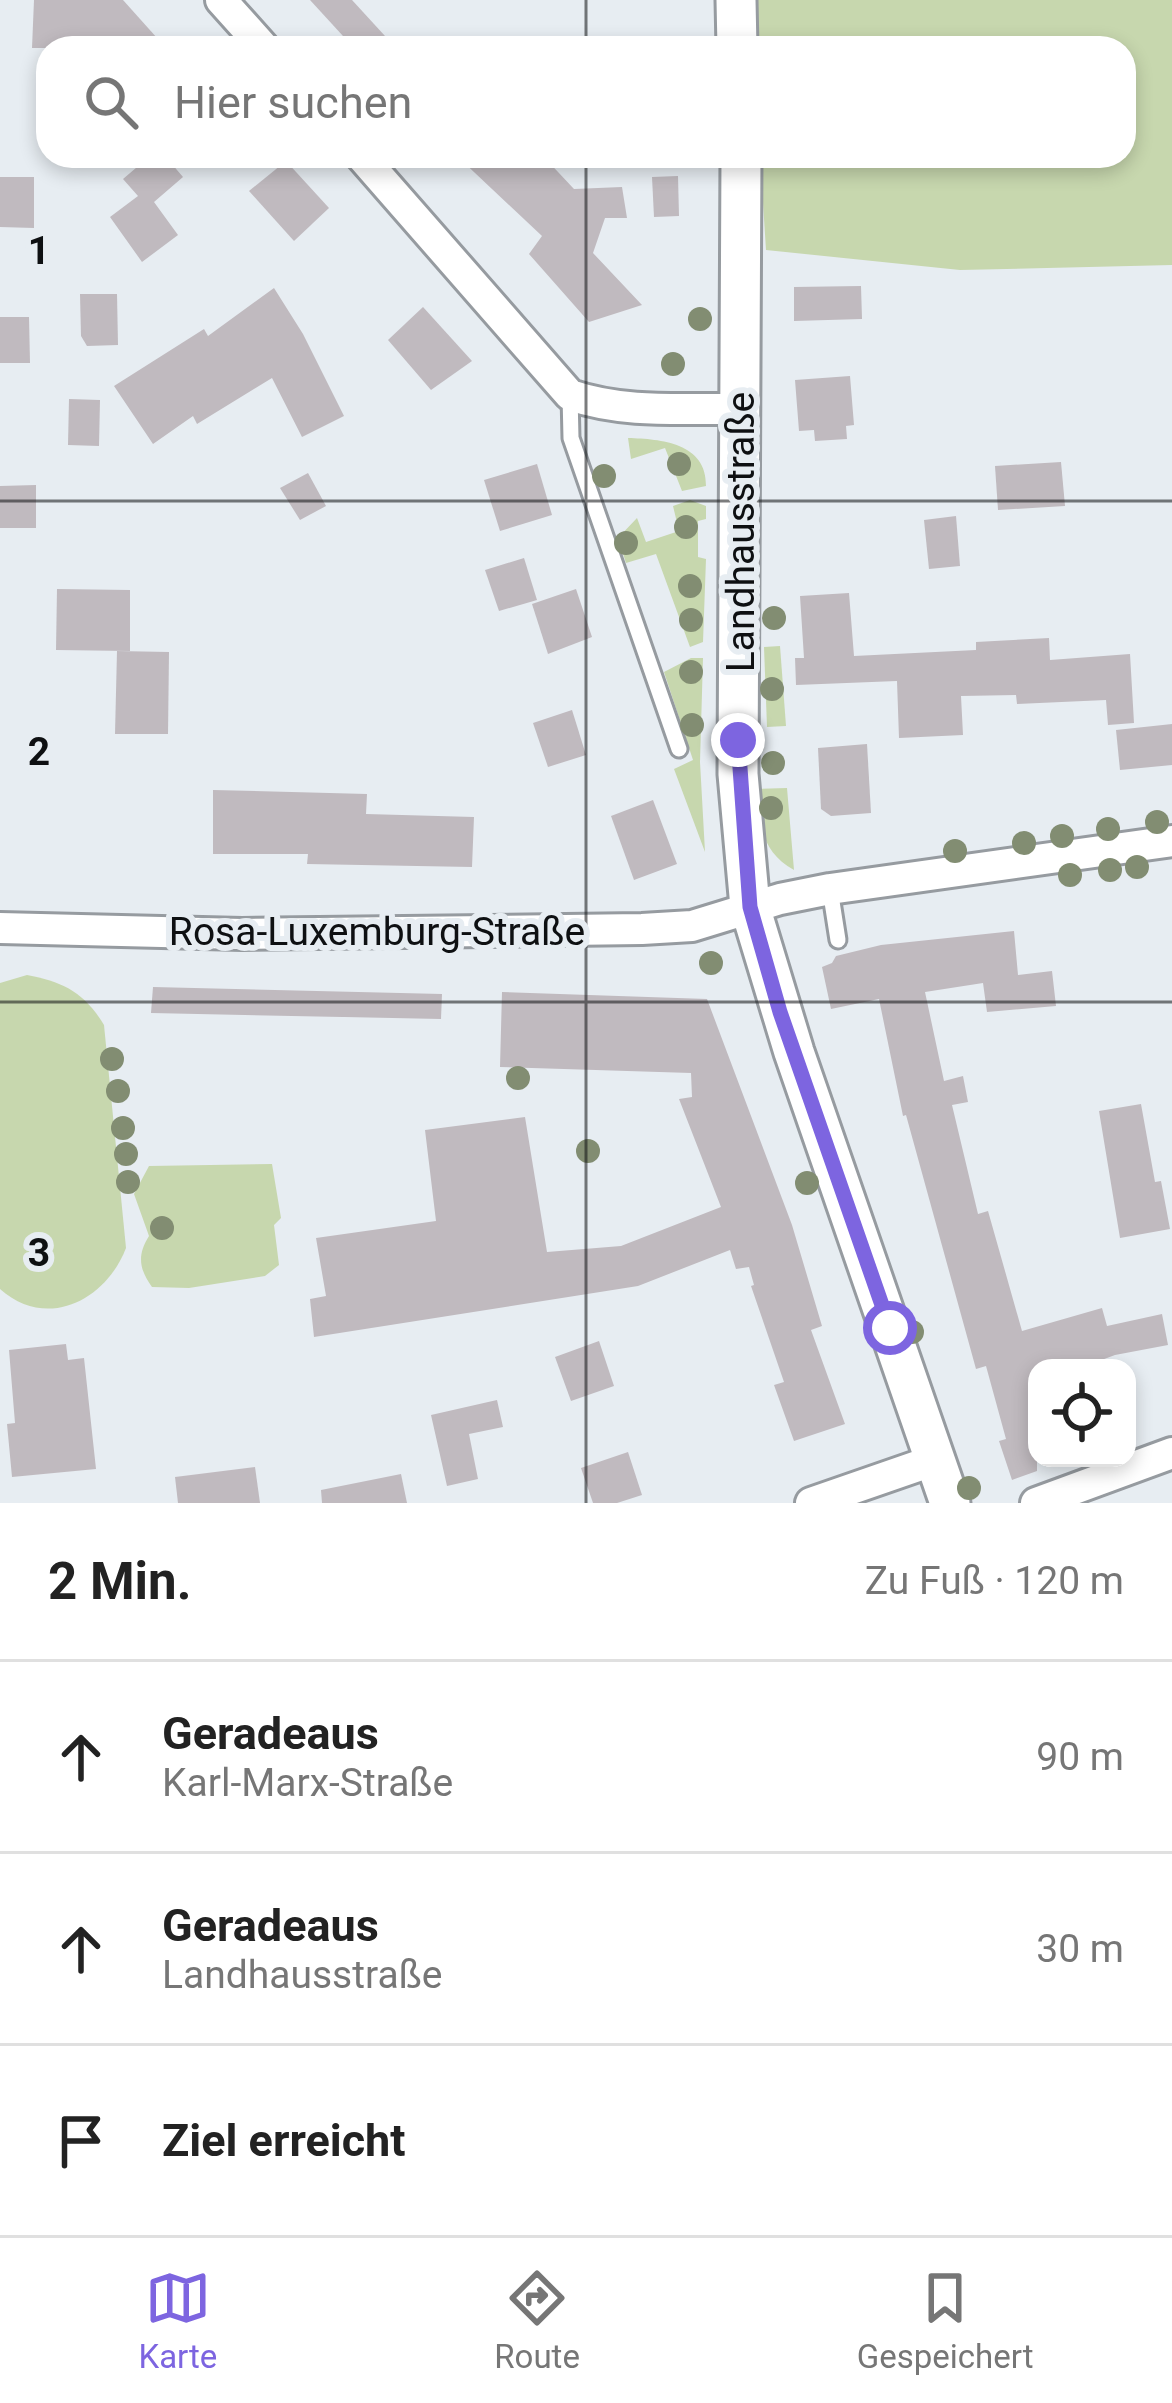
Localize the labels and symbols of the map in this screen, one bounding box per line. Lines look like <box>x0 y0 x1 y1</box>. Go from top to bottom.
text: 1 <box>28 228 50 274</box>
street label: Landhausstraße <box>718 392 764 672</box>
route end <box>711 713 765 767</box>
text: 2 <box>28 729 50 775</box>
street label: Rosa-Luxemburg-Straße <box>169 909 585 955</box>
text: 3 <box>28 1230 50 1276</box>
route start <box>863 1301 917 1355</box>

